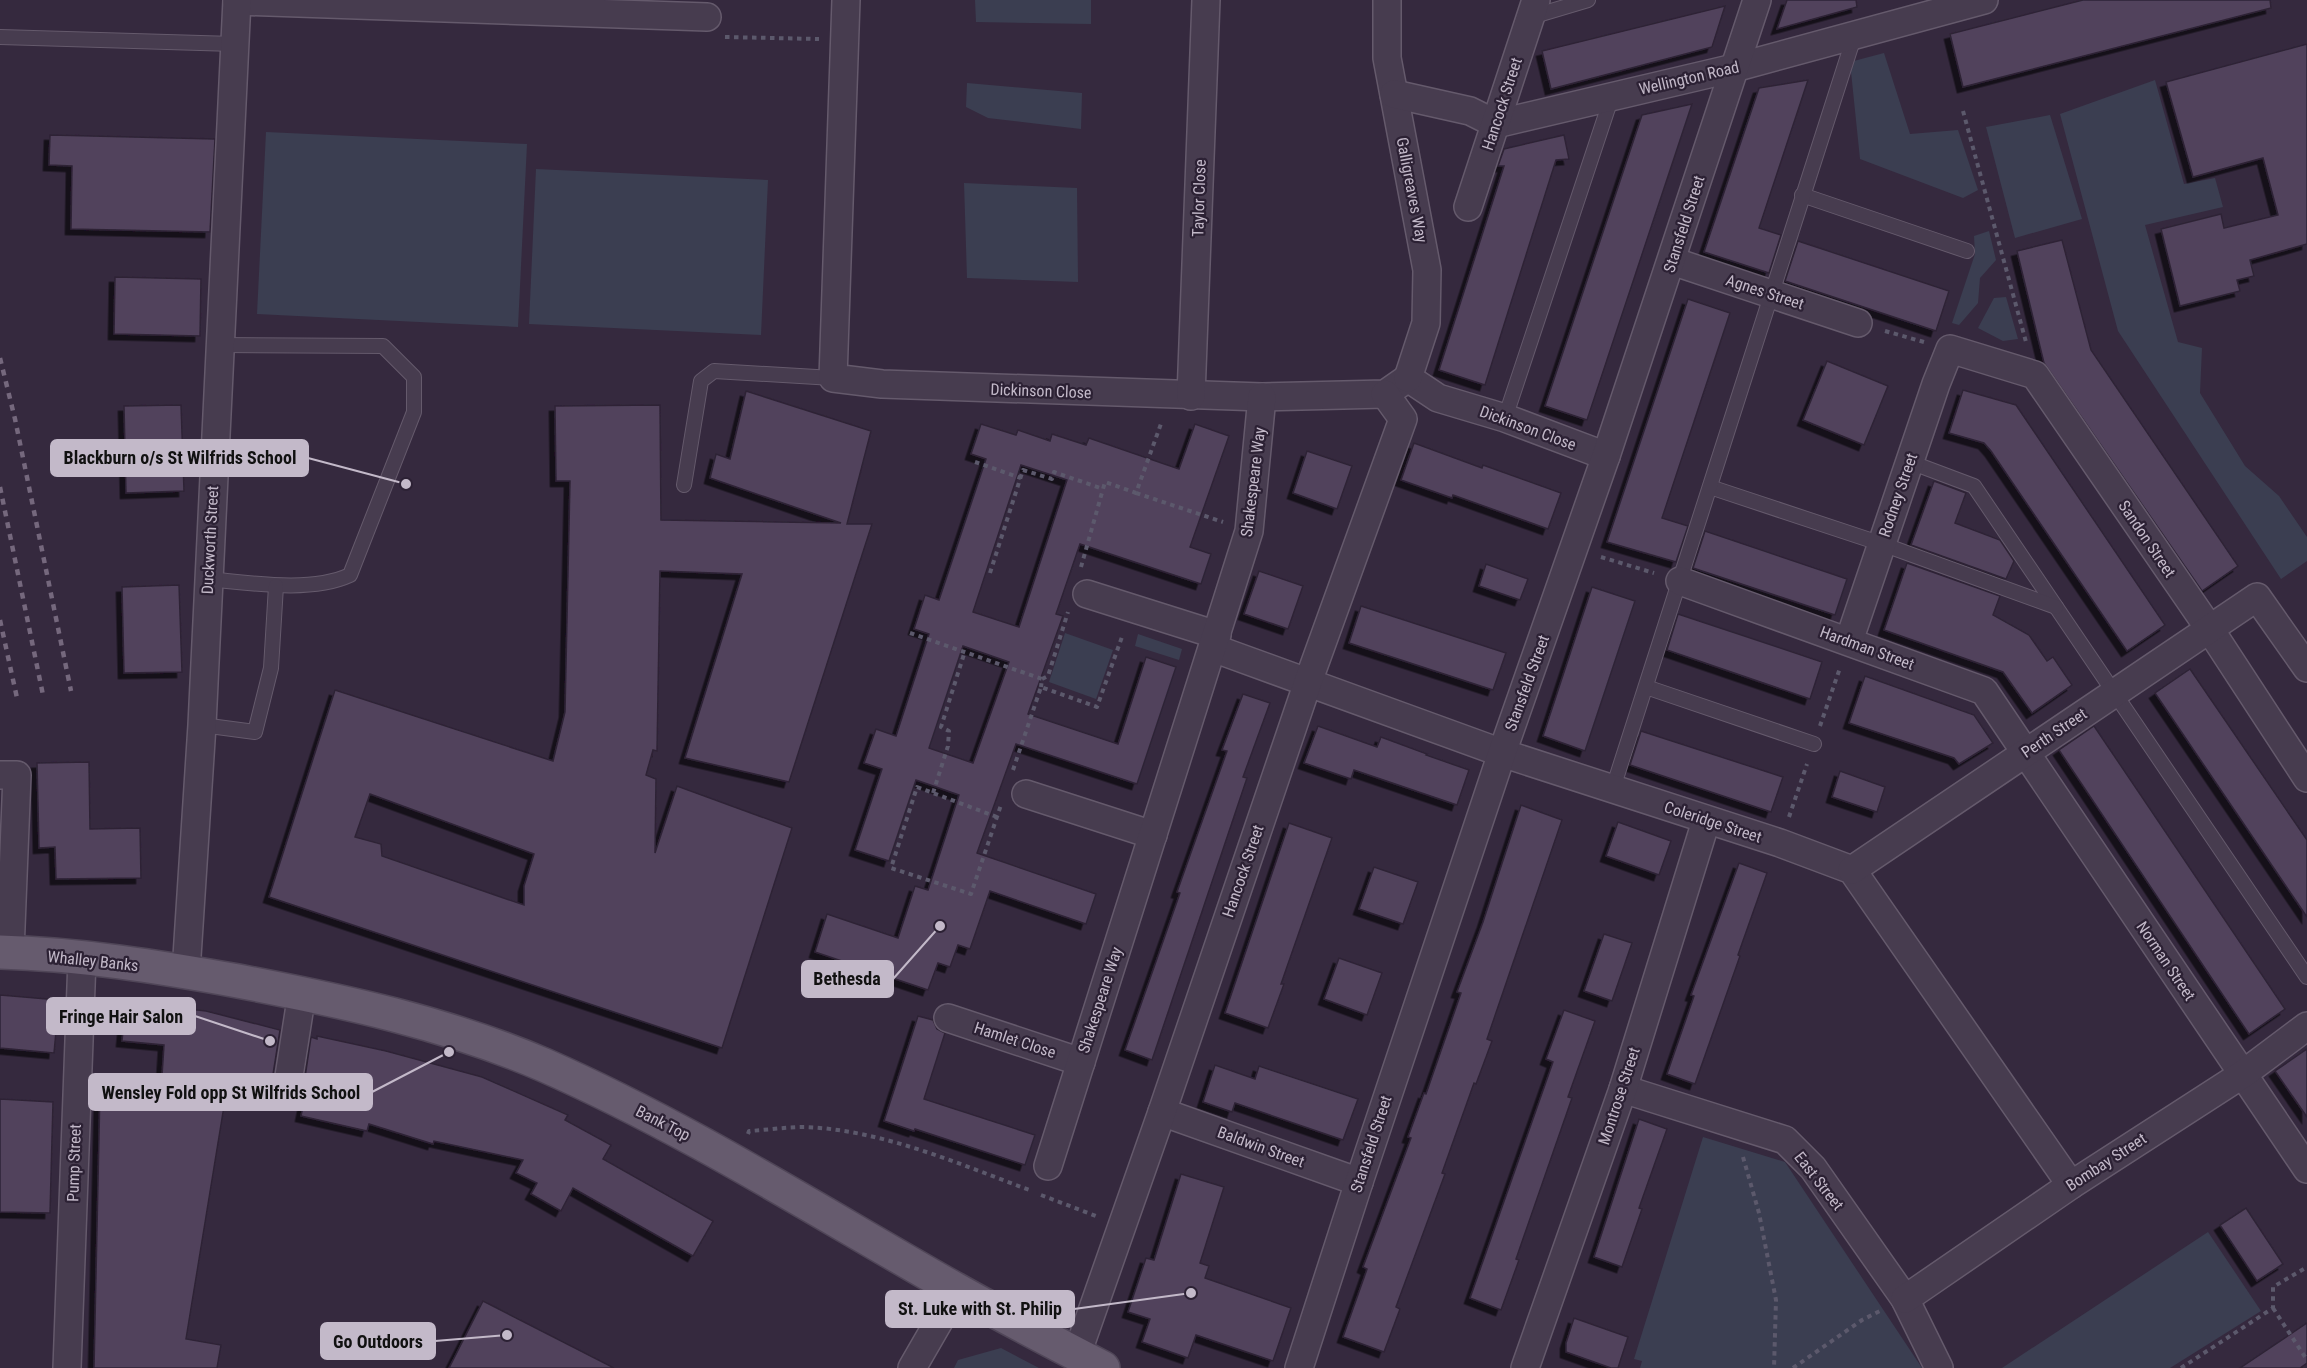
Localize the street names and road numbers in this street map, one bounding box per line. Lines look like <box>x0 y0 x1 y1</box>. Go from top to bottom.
street label: Hancock Street <box>1478 55 1526 153</box>
street label: Wellington Road <box>1637 57 1741 99</box>
street label: Galligreaves Way <box>1392 136 1432 245</box>
street label: Taylor Close <box>1188 159 1210 237</box>
street label: Stansfeld Street <box>1659 173 1709 275</box>
street label: Agnes Street <box>1724 270 1807 314</box>
street label: Dickinson Close <box>990 380 1092 402</box>
street label: Dickinson Close <box>1477 402 1579 454</box>
street label: Shakespeare Way <box>1237 426 1269 538</box>
street label: Rodney Street <box>1875 450 1921 539</box>
street label: Duckworth Street <box>198 485 222 595</box>
street label: Sandon Street <box>2114 497 2180 581</box>
street label: Hardman Street <box>1817 622 1917 674</box>
street label: Stansfeld Street <box>1501 632 1553 734</box>
street label: Perth Street <box>2018 704 2091 762</box>
street label: Coleridge Street <box>1662 797 1764 847</box>
street label: Hancock Street <box>1218 822 1268 920</box>
street label: Norman Street <box>2133 918 2200 1004</box>
street label: Shakespeare Way <box>1074 944 1126 1056</box>
street label: Whalley Banks <box>47 947 139 975</box>
street label: Hamlet Close <box>972 1018 1058 1062</box>
street label: Montrose Street <box>1594 1045 1644 1147</box>
street label: Stansfeld Street <box>1346 1093 1396 1195</box>
street label: Bank Top <box>633 1101 693 1145</box>
street label: Baldwin Street <box>1215 1123 1307 1172</box>
street label: Pump Street <box>63 1124 85 1202</box>
street label: Bombay Street <box>2062 1129 2150 1195</box>
street label: East Street <box>1790 1148 1848 1214</box>

